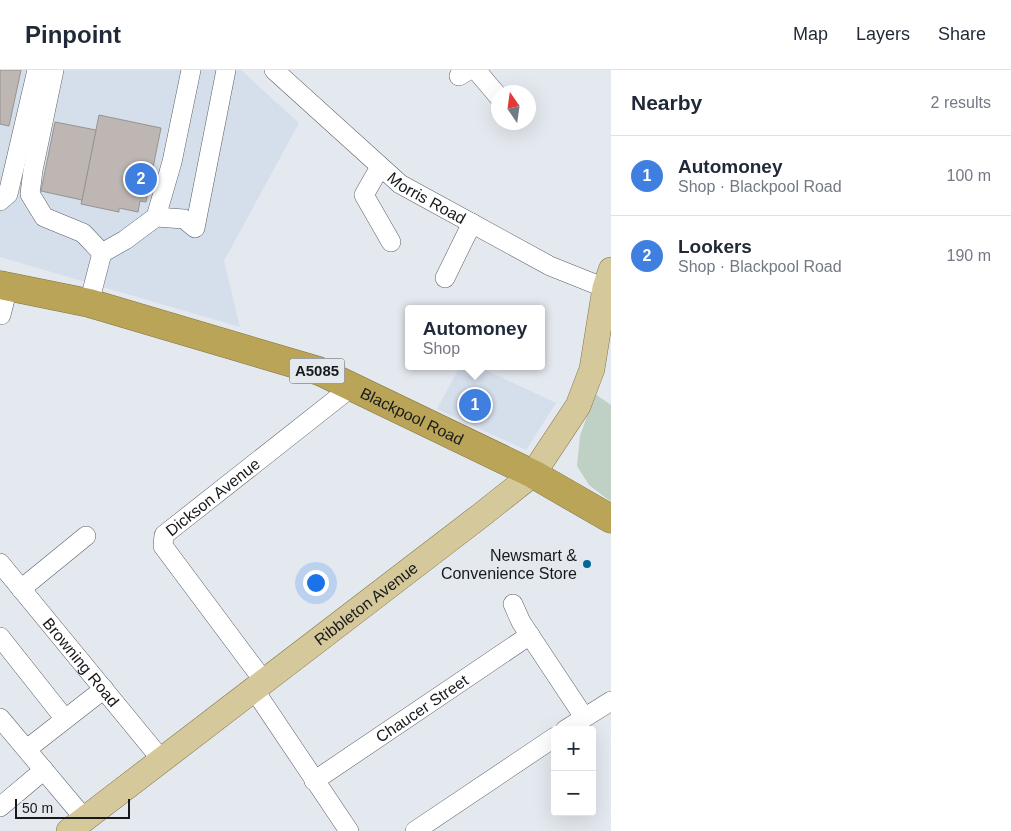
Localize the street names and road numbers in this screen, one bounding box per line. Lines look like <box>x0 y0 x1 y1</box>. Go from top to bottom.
street label: Morris Road <box>384 169 468 227</box>
road number: A5085 <box>290 358 344 384</box>
street label: Blackpool Road <box>358 384 466 448</box>
street label: Dickson Avenue <box>163 455 263 539</box>
street label: Ribbleton Avenue <box>311 559 421 649</box>
street label: Browning Road <box>40 615 122 710</box>
street label: Chaucer Street <box>373 671 472 746</box>

